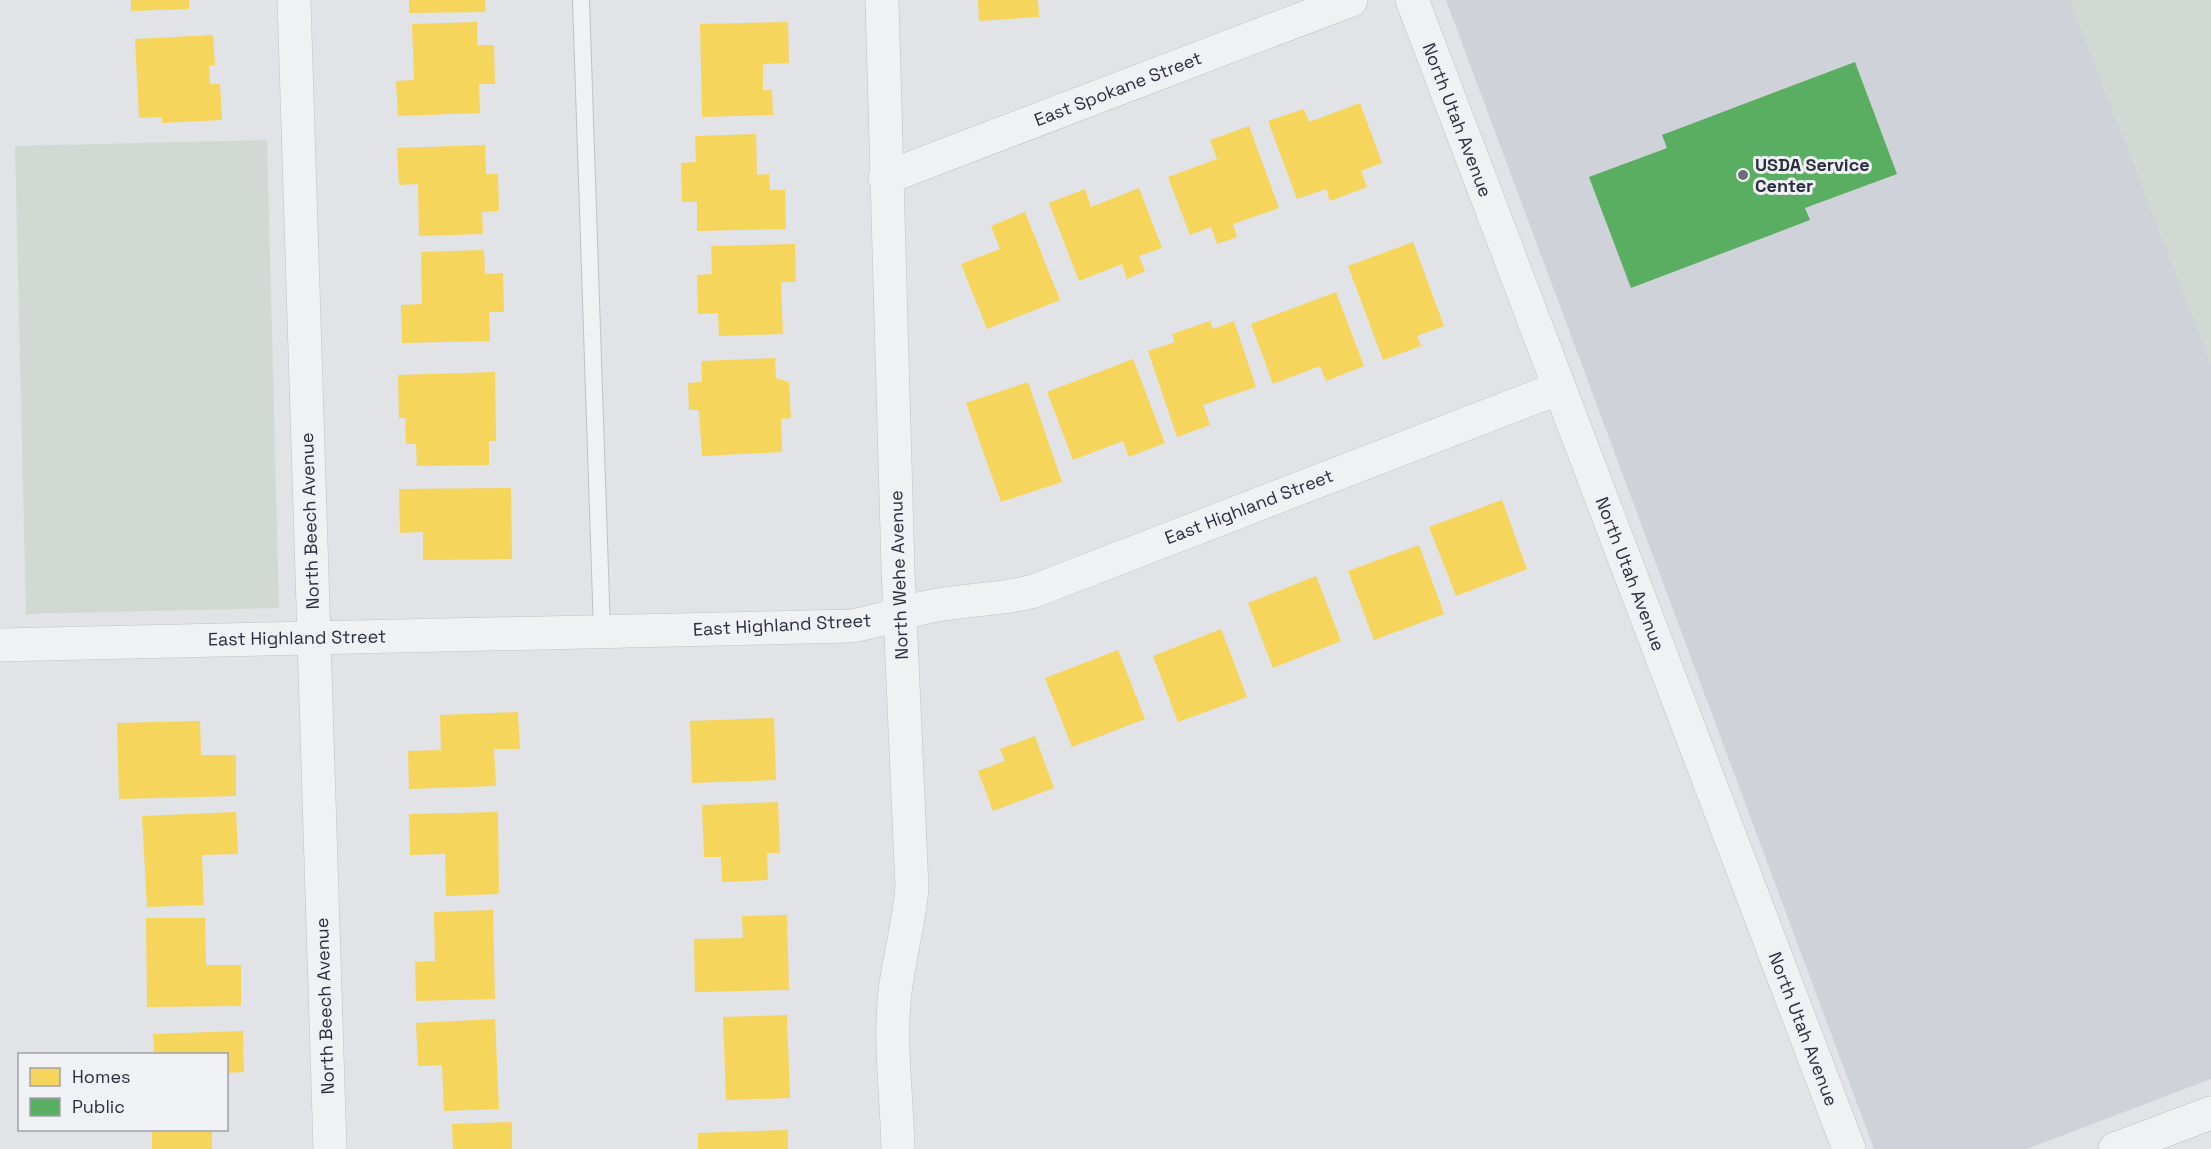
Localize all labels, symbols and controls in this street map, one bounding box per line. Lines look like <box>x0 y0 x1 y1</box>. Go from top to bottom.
street label: North Utah Avenue <box>1417 39 1497 200</box>
street label: East Spokane Street <box>1031 46 1205 131</box>
place label: USDA Service Center <box>1755 153 1870 197</box>
marker: USDA Service Center <box>1736 168 1750 182</box>
street label: North Beech Avenue <box>295 432 324 610</box>
street label: East Highland Street <box>1161 464 1336 549</box>
street label: North Wehe Avenue <box>884 490 913 660</box>
street label: North Utah Avenue <box>1590 493 1670 654</box>
street label: East Highland Street <box>692 608 872 641</box>
street label: East Highland Street <box>208 624 386 651</box>
street label: North Beech Avenue <box>310 917 339 1095</box>
street label: North Utah Avenue <box>1763 948 1843 1109</box>
legend <box>18 1053 228 1131</box>
text: Homes <box>72 1065 131 1088</box>
text: Public <box>72 1095 125 1118</box>

